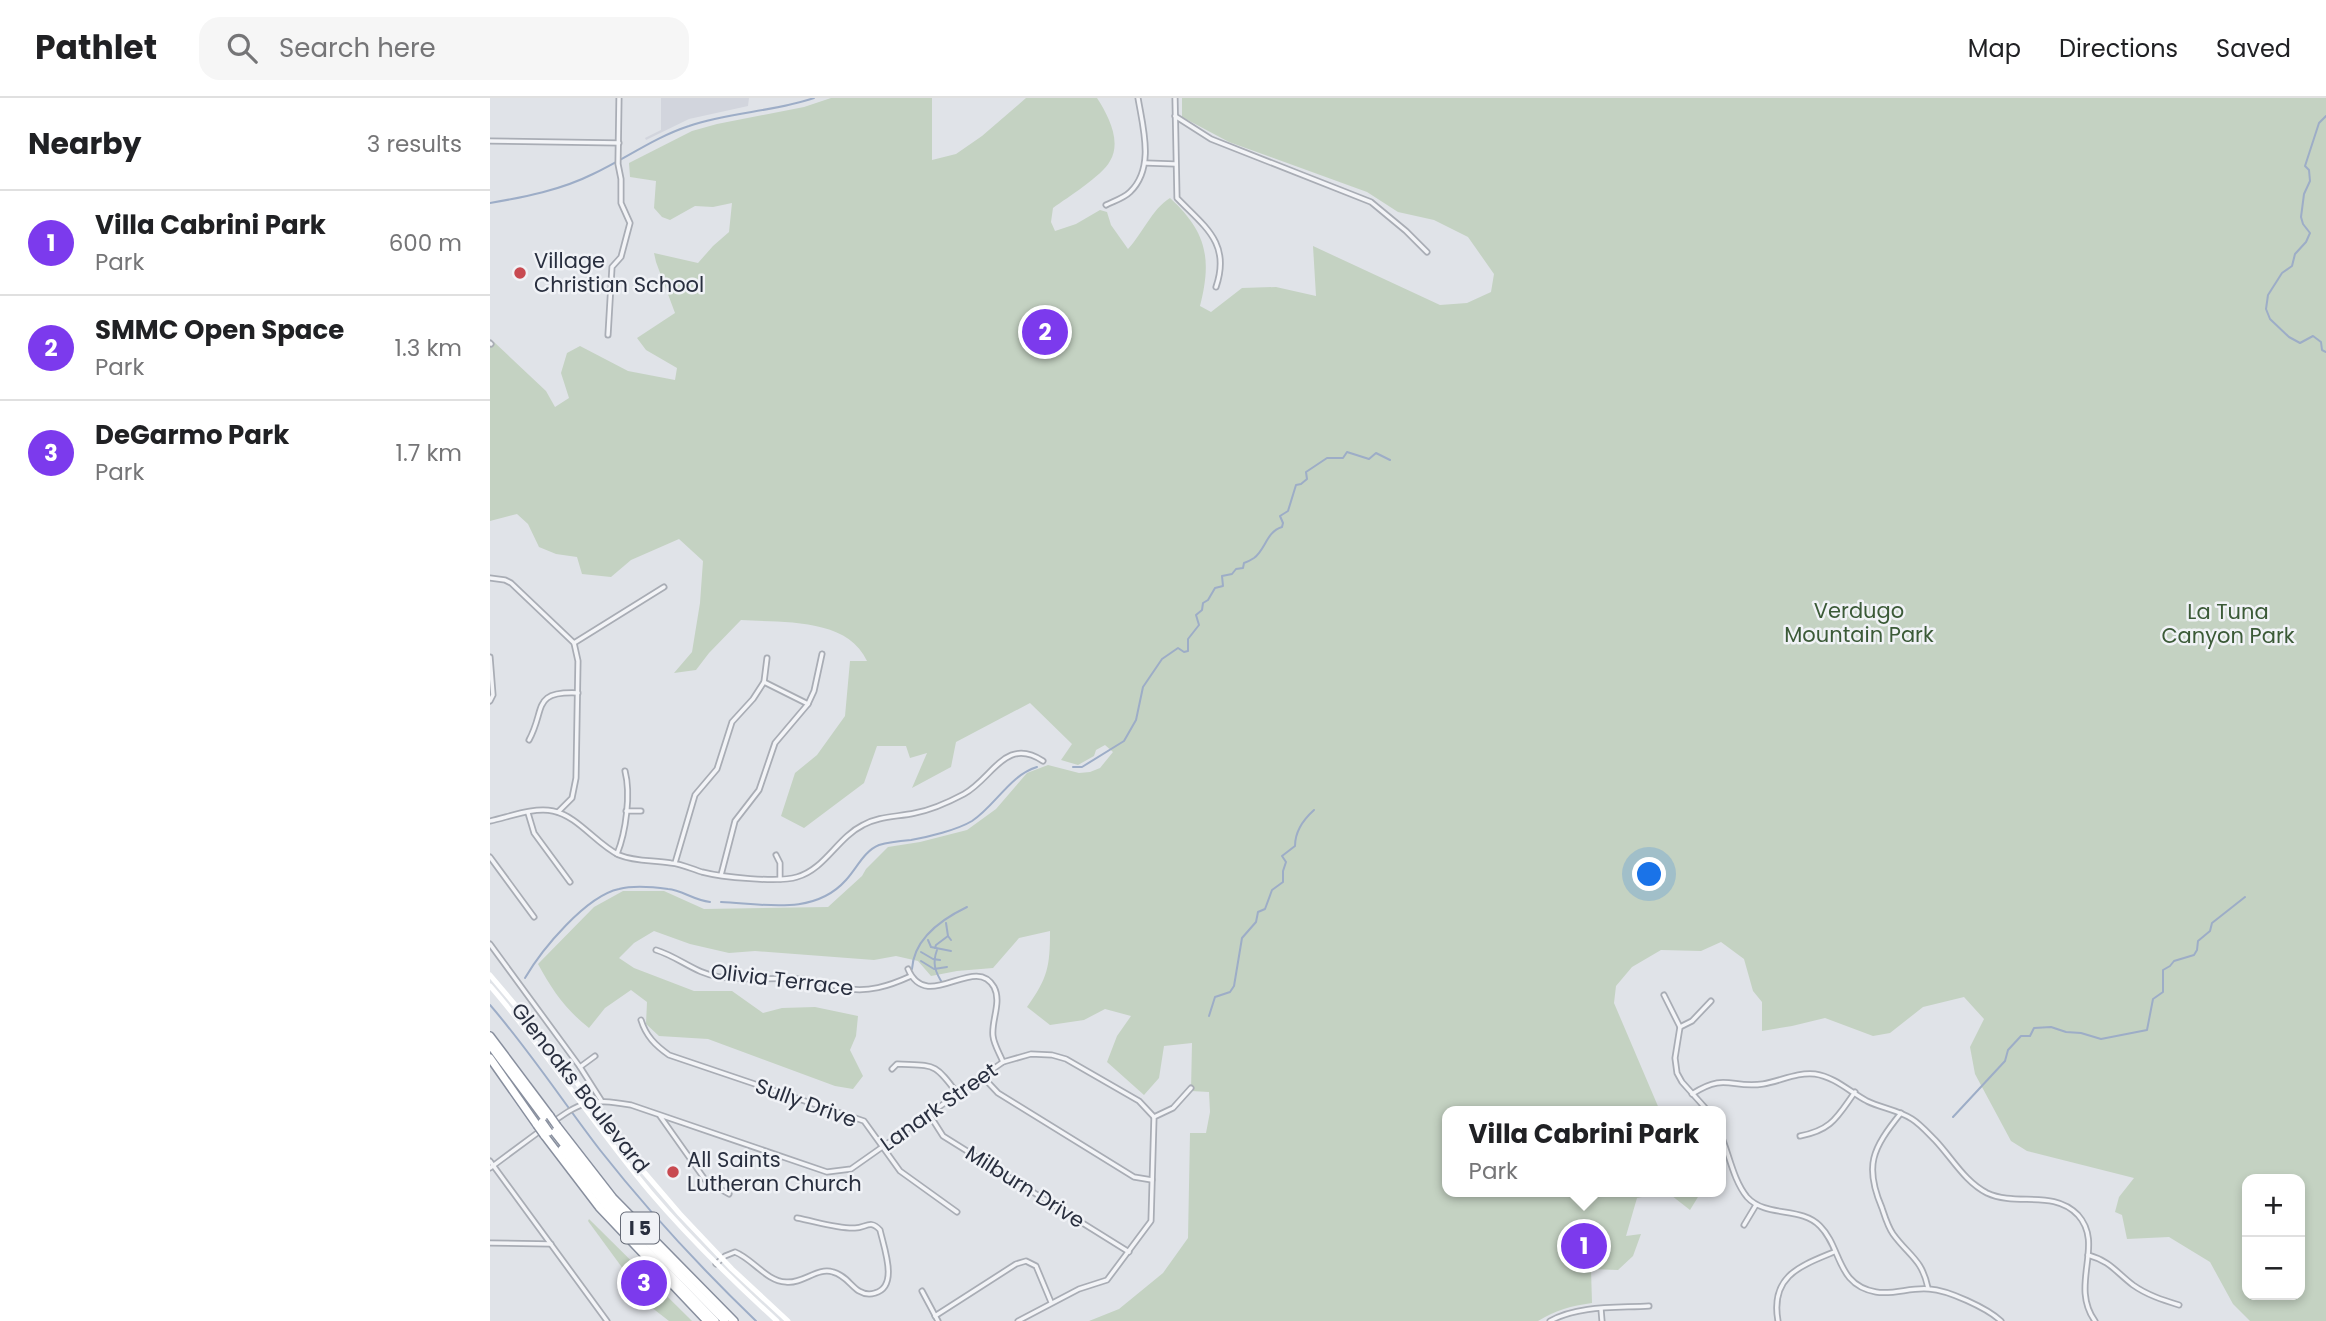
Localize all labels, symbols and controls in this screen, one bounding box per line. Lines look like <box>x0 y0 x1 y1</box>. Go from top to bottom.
search box <box>199 17 689 80</box>
text: Pathlet <box>35 24 157 71</box>
icon: search <box>223 29 261 67</box>
text: Search here <box>279 30 436 66</box>
text: Map <box>1968 32 2021 65</box>
text: Directions <box>2059 32 2178 65</box>
text: Saved <box>2216 32 2291 65</box>
text: Nearby <box>28 122 142 165</box>
text: 3 results <box>367 128 462 160</box>
text: Villa Cabrini Park <box>95 207 326 243</box>
text: 1 <box>47 227 55 259</box>
text: 600 m <box>389 227 462 259</box>
text: Park <box>95 246 144 278</box>
place label: Village Christian School <box>534 246 704 299</box>
marker: Village Christian School <box>512 265 528 281</box>
pin: 2 <box>1022 306 1068 358</box>
text: SMMC Open Space <box>95 312 344 348</box>
text: 2 <box>44 332 58 364</box>
text: 1.3 km <box>395 332 462 364</box>
text: Park <box>95 351 144 383</box>
text: DeGarmo Park <box>95 417 289 453</box>
text: 3 <box>44 437 58 469</box>
text: 1.7 km <box>396 437 462 469</box>
text: Park <box>95 456 144 488</box>
park label: Verdugo Mountain Park <box>1784 596 1934 649</box>
park label: La Tuna Canyon Park <box>2161 597 2295 650</box>
your location <box>1632 857 1666 891</box>
street label: Olivia Terrace <box>709 956 855 1003</box>
street label: Glenoaks Boulevard <box>505 996 656 1179</box>
street label: Lanark Street <box>874 1056 1003 1158</box>
street label: Sully Drive <box>751 1071 861 1134</box>
popup <box>1442 1106 1726 1197</box>
text: Villa Cabrini Park <box>1469 1116 1699 1152</box>
street label: Milburn Drive <box>960 1138 1090 1235</box>
place label: All Saints Lutheran Church <box>687 1145 862 1198</box>
text: Park <box>1469 1155 1518 1187</box>
marker: All Saints Lutheran Church <box>665 1164 681 1180</box>
map controls <box>2242 1174 2305 1300</box>
button: + <box>2242 1174 2305 1237</box>
road number: I 5 <box>621 1212 659 1244</box>
pin: 1 <box>1561 1220 1607 1272</box>
button: − <box>2242 1237 2305 1300</box>
pin: 3 <box>621 1257 667 1309</box>

